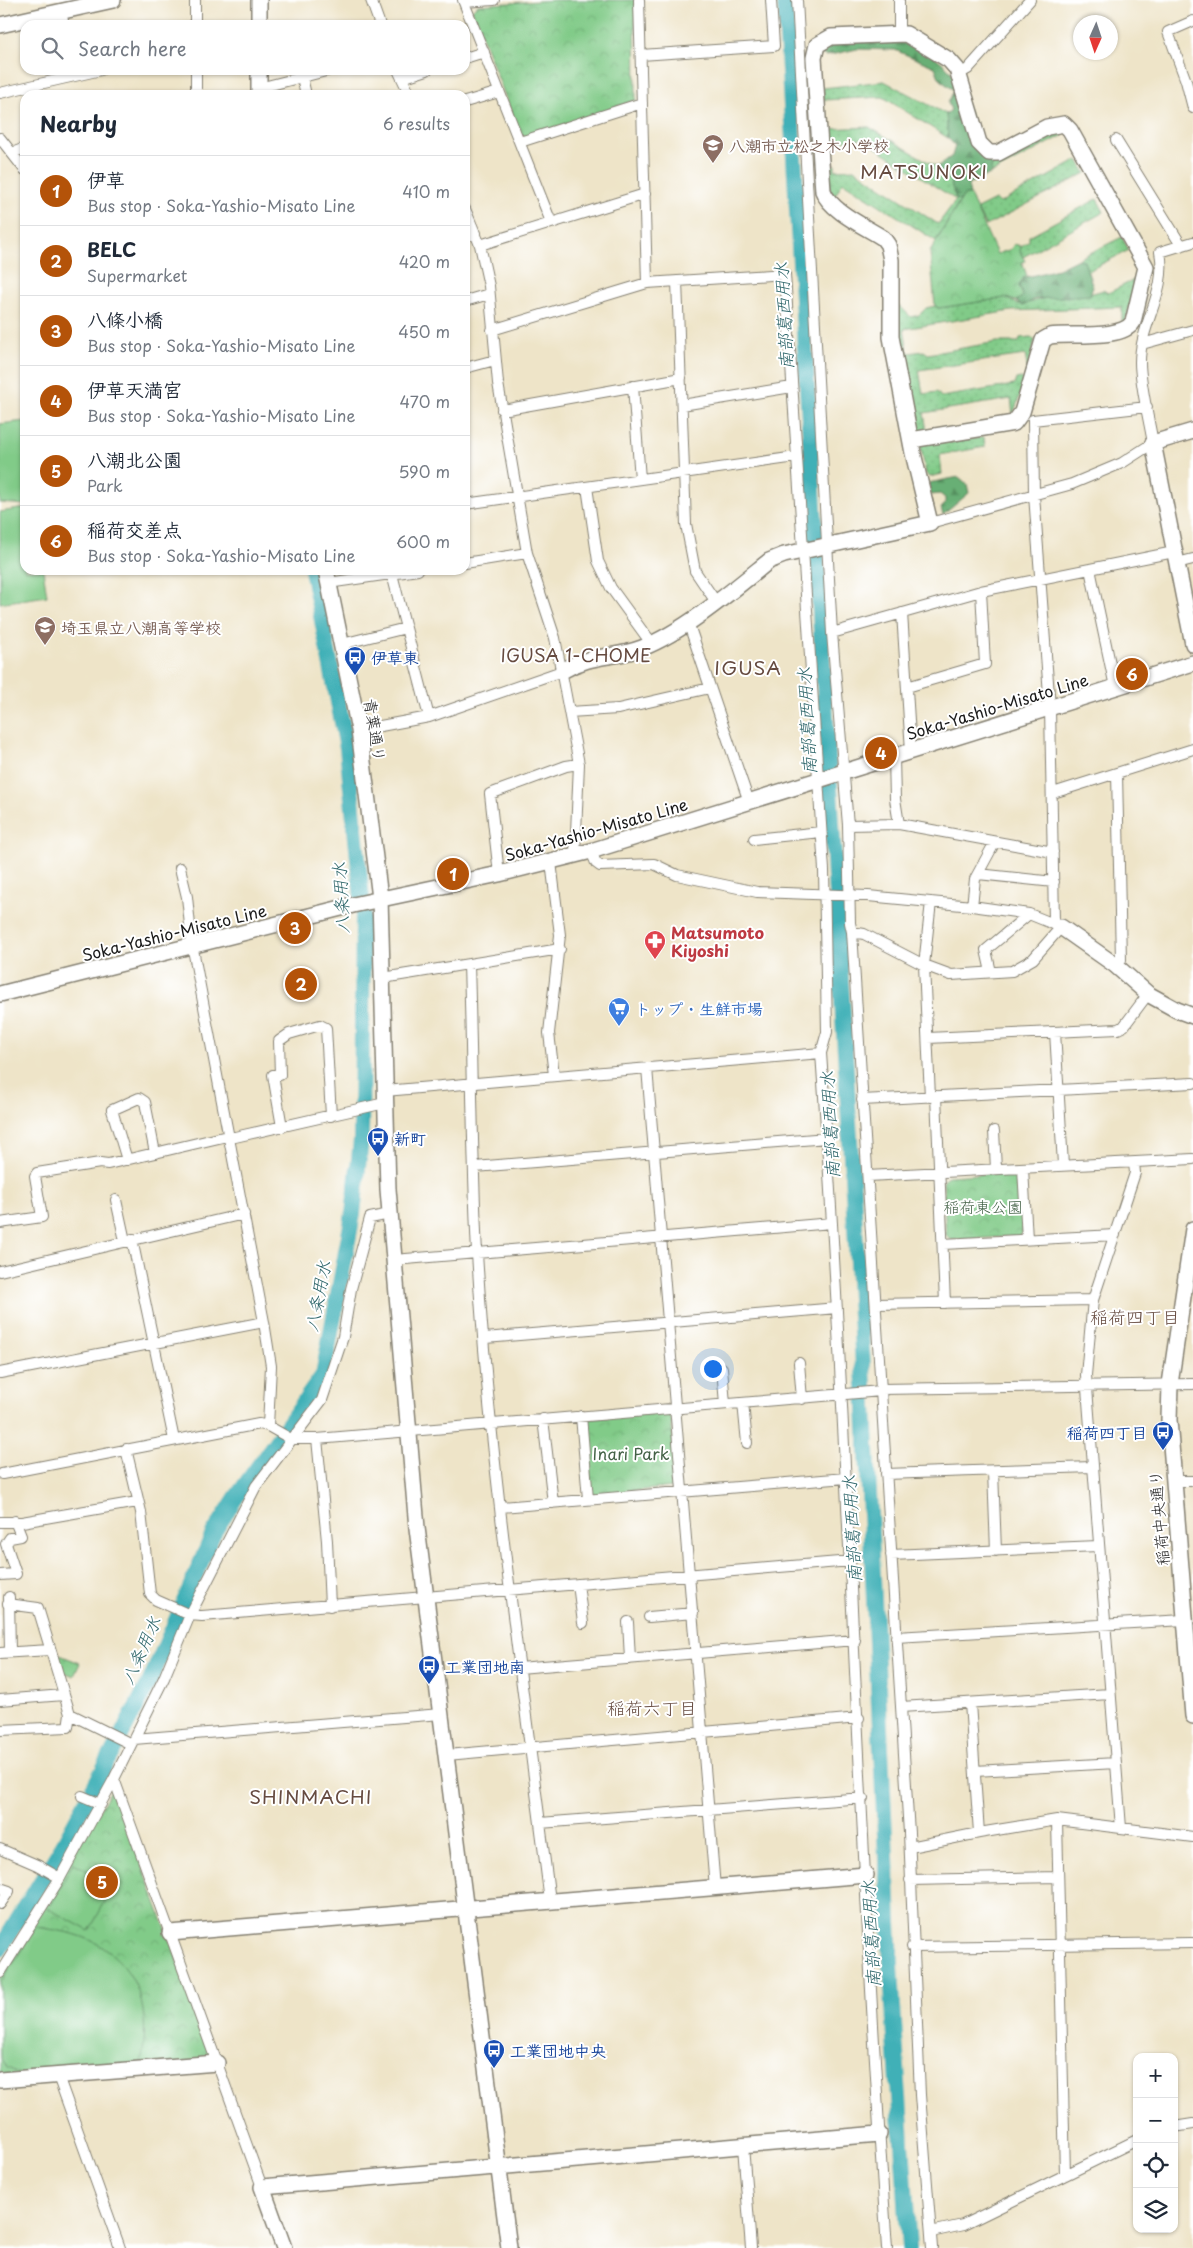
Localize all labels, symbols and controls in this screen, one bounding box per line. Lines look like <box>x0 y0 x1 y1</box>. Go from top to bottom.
north arrow <box>1073 15 1118 60</box>
search box <box>20 20 470 75</box>
icon: search <box>38 34 66 62</box>
text: Search here <box>78 34 187 62</box>
text: Nearby <box>40 107 117 139</box>
text: 6 results <box>383 111 450 135</box>
school or university icon: 八潮市立松之木小学校 <box>701 133 725 164</box>
place label: 八潮市立松之木小学校 <box>729 133 889 157</box>
district label: MATSUNOKI <box>860 157 988 185</box>
text: 伊草 <box>87 165 125 193</box>
text: 1 <box>52 179 60 203</box>
text: 410 m <box>402 179 450 203</box>
text: Bus stop · Soka-Yashio-Misato Line <box>87 193 355 217</box>
text: BELC <box>87 235 136 263</box>
text: 2 <box>50 249 62 273</box>
text: 420 m <box>399 249 450 273</box>
water label: 南部葛西用水 <box>767 261 799 371</box>
text: Supermarket <box>87 263 187 287</box>
text: 八條小橋 <box>87 305 163 333</box>
text: 3 <box>51 319 61 343</box>
text: 450 m <box>398 319 450 343</box>
text: Bus stop · Soka-Yashio-Misato Line <box>87 333 355 357</box>
text: 伊草天満宮 <box>87 375 182 403</box>
text: 4 <box>51 389 61 413</box>
text: 470 m <box>400 389 450 413</box>
text: Bus stop · Soka-Yashio-Misato Line <box>87 403 355 427</box>
text: 八潮北公園 <box>87 445 182 473</box>
text: 5 <box>51 459 61 483</box>
text: 590 m <box>398 459 450 483</box>
text: Park <box>87 473 123 497</box>
text: 稲荷交差点 <box>87 515 182 543</box>
text: 6 <box>50 529 62 553</box>
text: 600 m <box>396 529 450 553</box>
text: Bus stop · Soka-Yashio-Misato Line <box>87 543 355 567</box>
school or university icon: 埼玉県立八潮高等学校 <box>33 615 57 646</box>
place label: 埼玉県立八潮高等学校 <box>61 615 221 639</box>
district label: IGUSA 1-CHOME <box>501 641 651 668</box>
bus stop icon: 伊草東 <box>343 645 367 676</box>
place label: 伊草東 <box>371 645 419 669</box>
district label: IGUSA <box>714 653 782 681</box>
pin: 6 <box>1116 655 1148 693</box>
water label: 南部葛西用水 <box>790 666 822 776</box>
street label: Soka-Yashio-Misato Line <box>903 667 1091 745</box>
street label: 青葉通り <box>359 697 393 763</box>
pin: 4 <box>865 734 897 772</box>
street label: Soka-Yashio-Misato Line <box>502 791 690 867</box>
pin: 1 <box>437 855 469 893</box>
water label: 八条用水 <box>325 861 355 935</box>
street label: Soka-Yashio-Misato Line <box>79 897 269 967</box>
pin: 3 <box>279 909 311 947</box>
place label: Matsumoto Kiyoshi <box>671 920 765 962</box>
pharmacy icon: Matsumoto Kiyoshi <box>643 929 667 960</box>
pin: 2 <box>285 965 317 1003</box>
supermarket icon: トップ・生鮮市場 <box>607 996 631 1027</box>
place label: トップ・生鮮市場 <box>635 996 763 1020</box>
water label: 南部葛西用水 <box>813 1070 845 1180</box>
bus stop icon: 新町 <box>366 1126 390 1157</box>
place label: 新町 <box>394 1126 426 1150</box>
park label: 稲荷東公園 <box>943 1194 1023 1218</box>
water label: 八条用水 <box>297 1258 337 1334</box>
district label: 稲荷四丁目 <box>1090 1303 1180 1330</box>
your location <box>700 1356 726 1382</box>
place label: 稲荷四丁目 <box>1067 1420 1147 1444</box>
bus stop icon: 稲荷四丁目 <box>1151 1420 1175 1451</box>
park label: Inari Park <box>593 1441 670 1465</box>
street label: 稲荷中央通り <box>1142 1469 1174 1567</box>
water label: 南部葛西用水 <box>835 1474 867 1584</box>
water label: 八条用水 <box>113 1612 167 1688</box>
bus stop icon: 工業団地南 <box>417 1654 441 1685</box>
place label: 工業団地南 <box>445 1654 525 1678</box>
district label: 稲荷六丁目 <box>607 1694 697 1721</box>
district label: SHINMACHI <box>249 1782 373 1810</box>
pin: 5 <box>86 1863 118 1901</box>
water label: 南部葛西用水 <box>854 1879 886 1989</box>
bus stop icon: 工業団地中央 <box>482 2038 506 2069</box>
place label: 工業団地中央 <box>510 2038 606 2062</box>
map controls <box>1133 2053 1178 2233</box>
button: + <box>1133 2053 1178 2098</box>
button: − <box>1133 2098 1178 2143</box>
button: locate <box>1133 2143 1178 2188</box>
button: layers <box>1133 2188 1178 2233</box>

